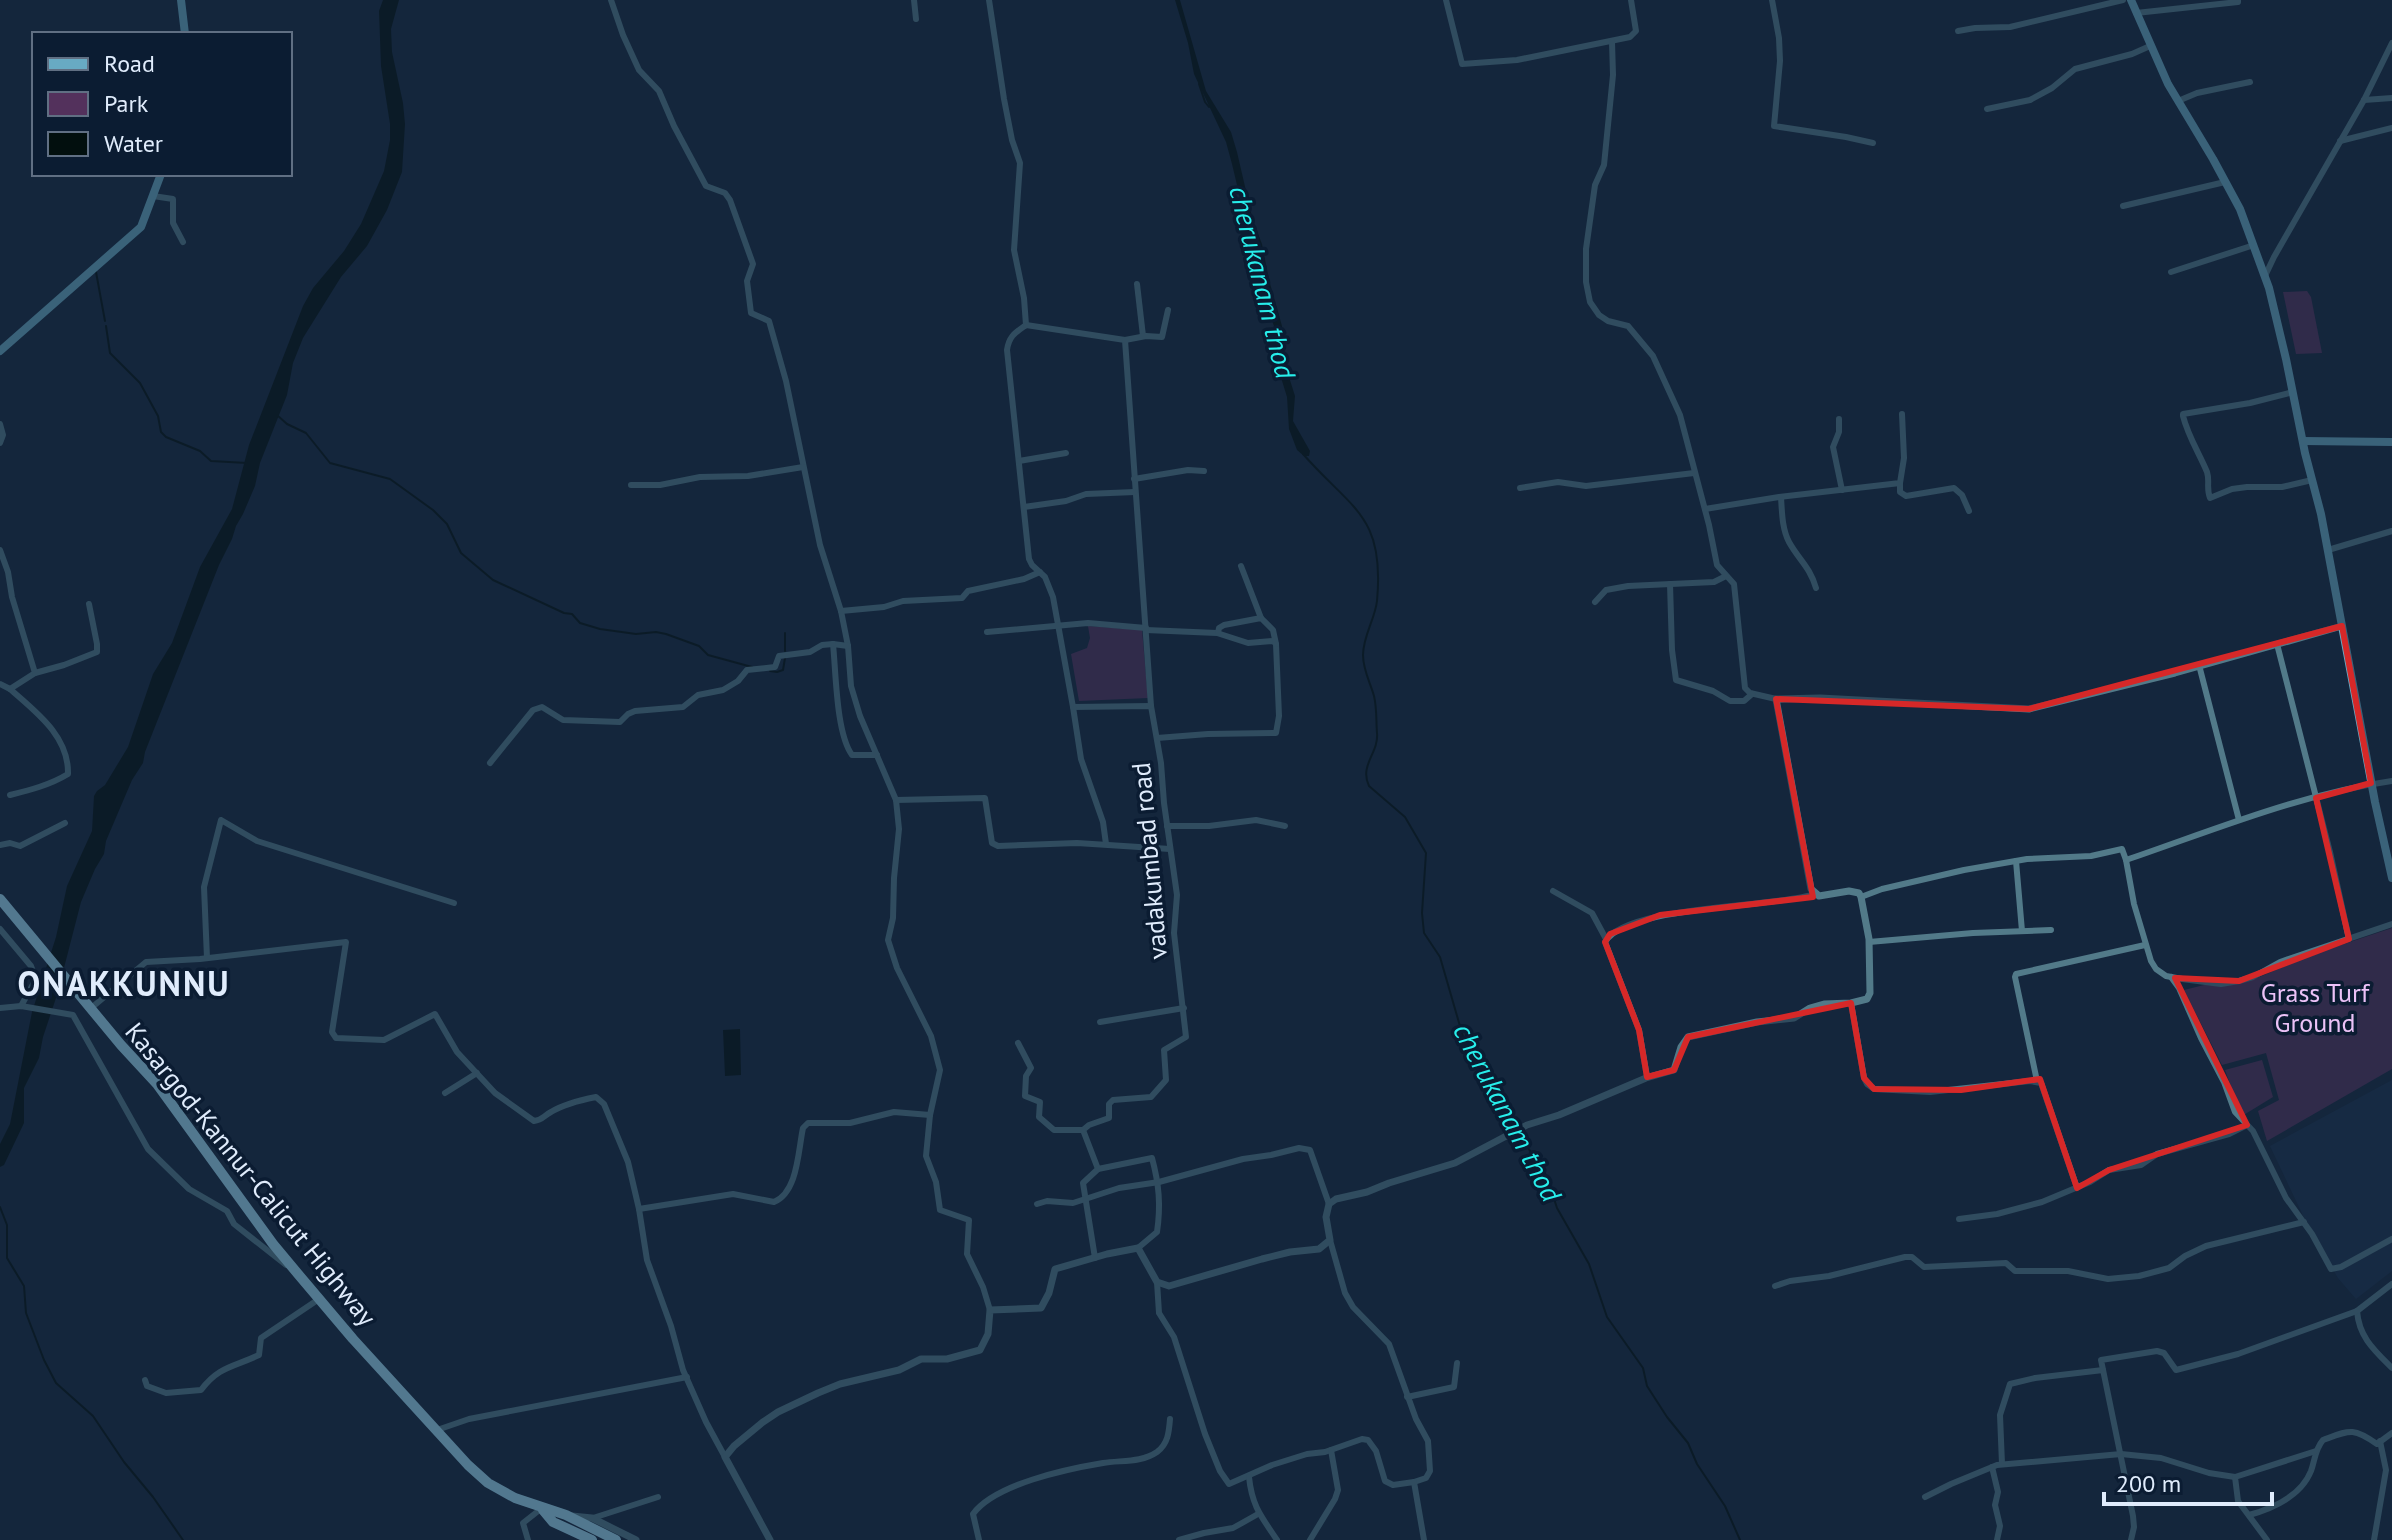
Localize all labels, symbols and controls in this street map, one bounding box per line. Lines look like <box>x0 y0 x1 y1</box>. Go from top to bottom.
legend <box>32 32 292 176</box>
text: Road <box>104 48 155 79</box>
text: Park <box>104 88 149 119</box>
text: Water <box>104 128 163 159</box>
water label: cherukanam thod <box>1221 182 1305 383</box>
street label: vadakumbad road <box>1124 761 1174 961</box>
district label: ONAKKUNNU <box>17 961 231 1005</box>
park label: Grass Turf Ground <box>2261 976 2371 1039</box>
street label: Kasargod-Kannur-Calicut Highway <box>118 1016 384 1332</box>
water label: cherukanam thod <box>1445 1016 1571 1208</box>
scale bar <box>2104 1456 2272 1506</box>
text: 200 m <box>2116 1468 2181 1499</box>

